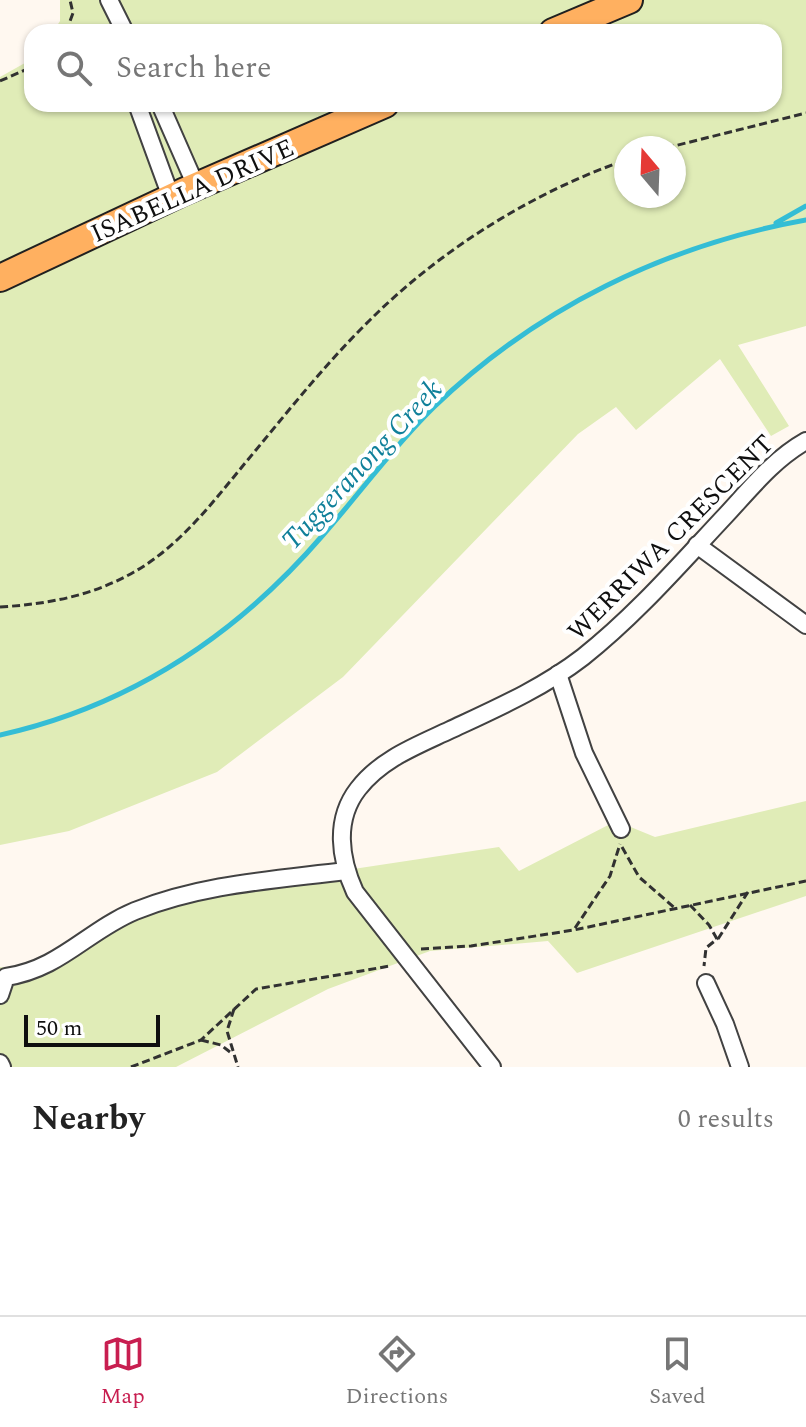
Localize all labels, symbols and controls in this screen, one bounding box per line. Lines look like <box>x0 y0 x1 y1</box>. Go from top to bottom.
search box <box>24 24 782 112</box>
text: Search here <box>116 45 272 91</box>
icon: search <box>52 46 96 90</box>
street label: ISABELLA DRIVE <box>84 128 301 254</box>
north arrow <box>614 136 686 208</box>
water label: Tuggeranong Creek <box>271 370 453 560</box>
street label: WERRIWA CRESCENT <box>558 425 783 650</box>
scale bar <box>24 1011 160 1047</box>
text: 50 m <box>36 1012 82 1045</box>
text: Nearby <box>32 1093 145 1145</box>
text: 0 results <box>678 1099 774 1139</box>
tab: Map <box>100 1332 145 1413</box>
tab: Directions <box>346 1332 448 1413</box>
tab: Saved <box>649 1332 706 1413</box>

